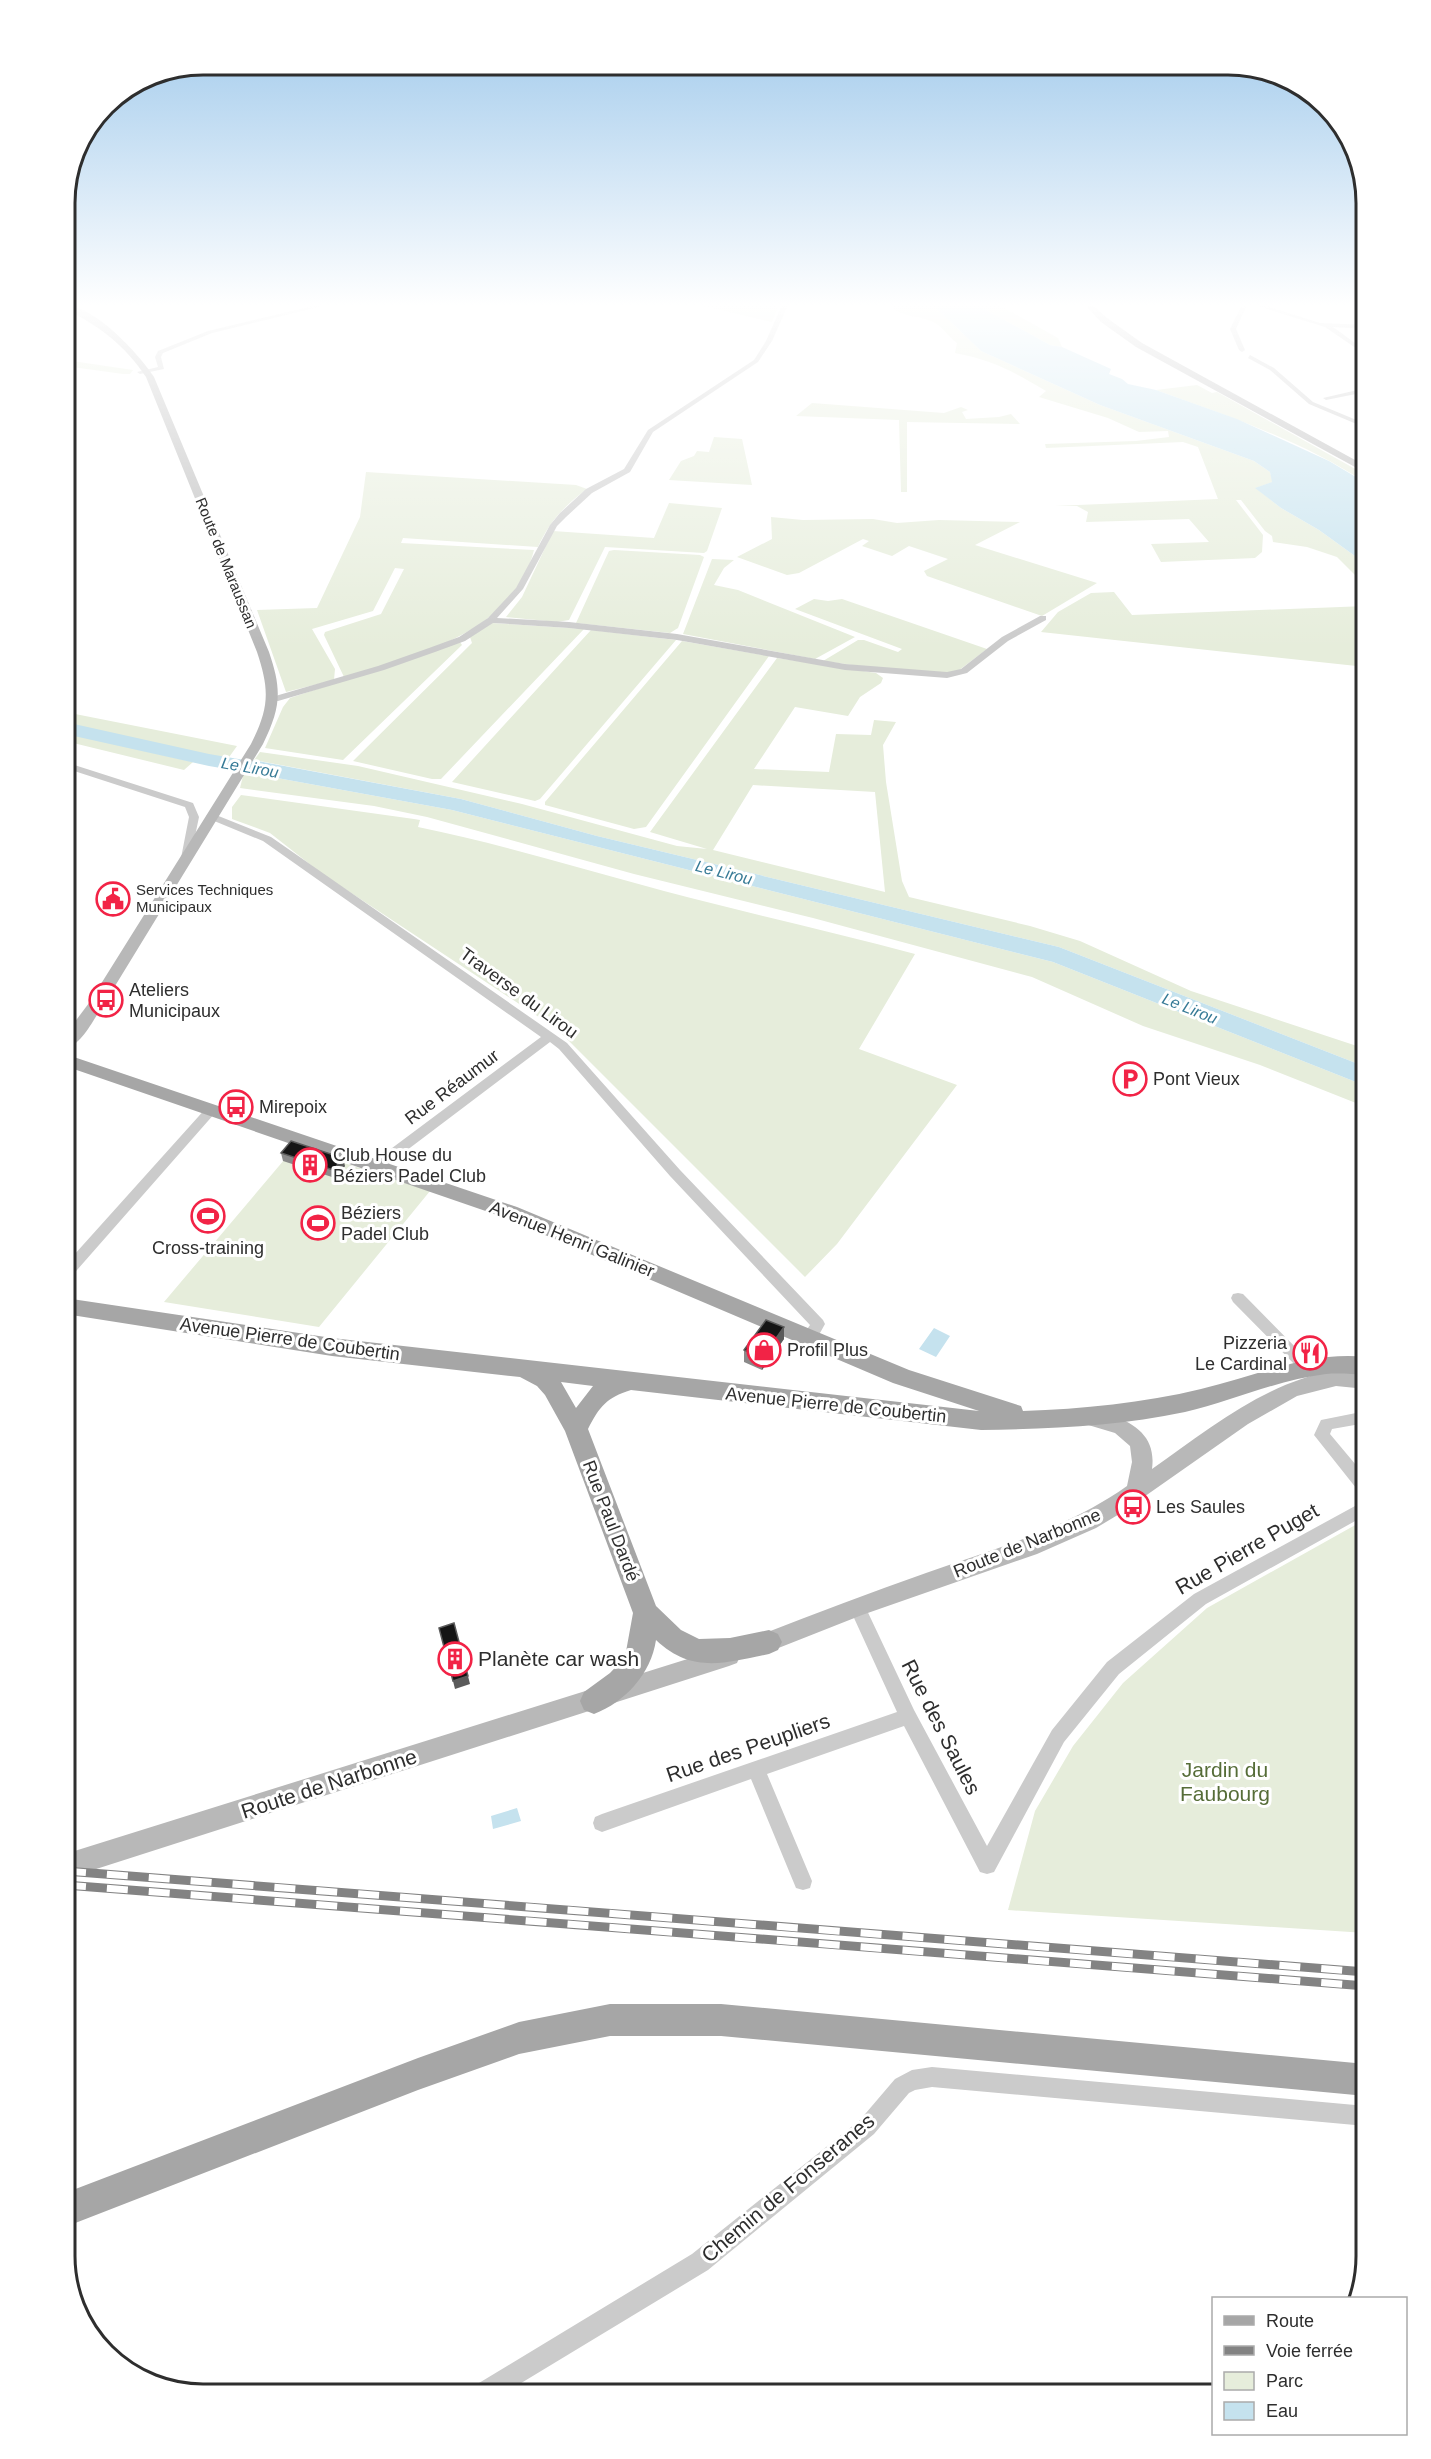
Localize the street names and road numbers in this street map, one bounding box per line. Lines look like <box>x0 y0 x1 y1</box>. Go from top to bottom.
street label: Route de Maraussan <box>193 495 260 631</box>
street label: Traverse du Lirou <box>456 944 582 1042</box>
street label: Rue Réaumur <box>401 1045 503 1129</box>
street label: Avenue Henri Galinier <box>487 1197 657 1281</box>
street label: Avenue Pierre de Coubertin <box>179 1314 401 1364</box>
street label: Avenue Pierre de Coubertin <box>725 1383 947 1427</box>
street label: Rue Paul Dardé <box>579 1458 643 1584</box>
street label: Rue Pierre Puget <box>1171 1498 1322 1599</box>
street label: Route de Narbonne <box>950 1504 1104 1582</box>
street label: Rue des Saules <box>898 1655 985 1798</box>
street label: Rue des Peupliers <box>663 1709 833 1786</box>
street label: Route de Narbonne <box>238 1744 420 1823</box>
street label: Chemin de Fonseranes <box>697 2109 879 2267</box>

